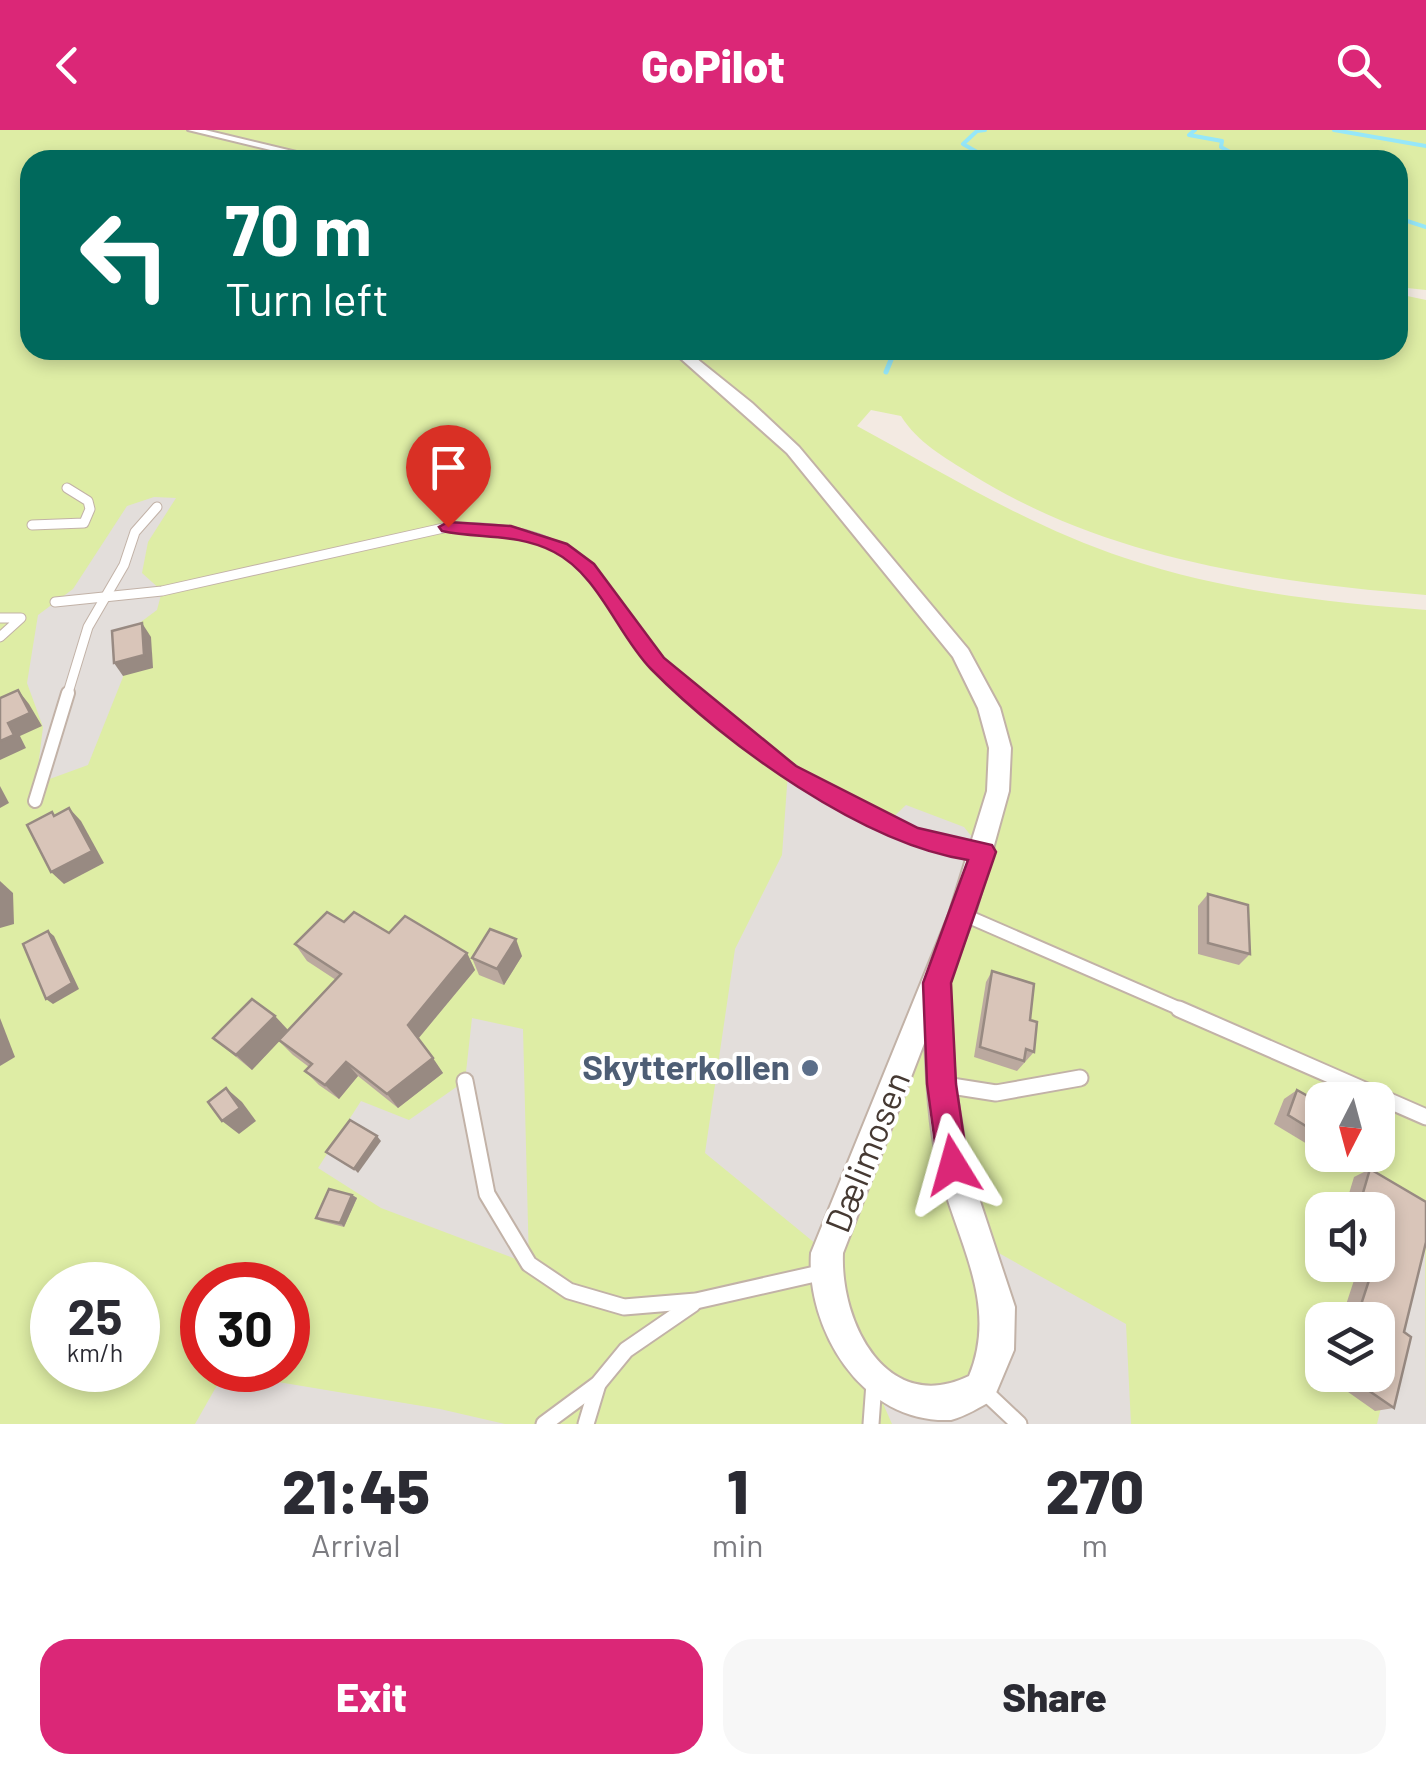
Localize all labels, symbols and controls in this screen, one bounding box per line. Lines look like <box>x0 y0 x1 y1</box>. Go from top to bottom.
icon: back <box>40 38 95 93</box>
text: GoPilot <box>641 38 785 92</box>
icon: search <box>1331 38 1386 93</box>
text: 70 m <box>225 186 372 270</box>
icon: left <box>60 190 190 320</box>
text: Turn left <box>225 271 389 325</box>
pin <box>406 425 491 528</box>
icon: arrive <box>421 440 476 495</box>
place label: Skytterkollen <box>582 1045 790 1087</box>
marker: Skytterkollen <box>799 1057 821 1079</box>
street label: Dælimosen <box>815 1065 917 1238</box>
north arrow <box>1305 1082 1395 1172</box>
map controls <box>1305 1082 1395 1392</box>
position arrow <box>901 1113 1005 1217</box>
button: sound <box>1305 1192 1395 1282</box>
speed limit sign: 30 <box>180 1262 310 1392</box>
text: 25 <box>68 1285 122 1345</box>
button: layers <box>1305 1302 1395 1392</box>
text: km/h <box>67 1337 123 1367</box>
text: 21:45 <box>282 1454 430 1526</box>
text: 1 <box>727 1454 748 1526</box>
text: 270 <box>1045 1454 1144 1526</box>
text: Arrival <box>311 1525 401 1563</box>
text: min <box>712 1525 764 1563</box>
text: m <box>1082 1525 1108 1563</box>
button: Exit <box>40 1639 703 1754</box>
button: Share <box>723 1639 1386 1754</box>

